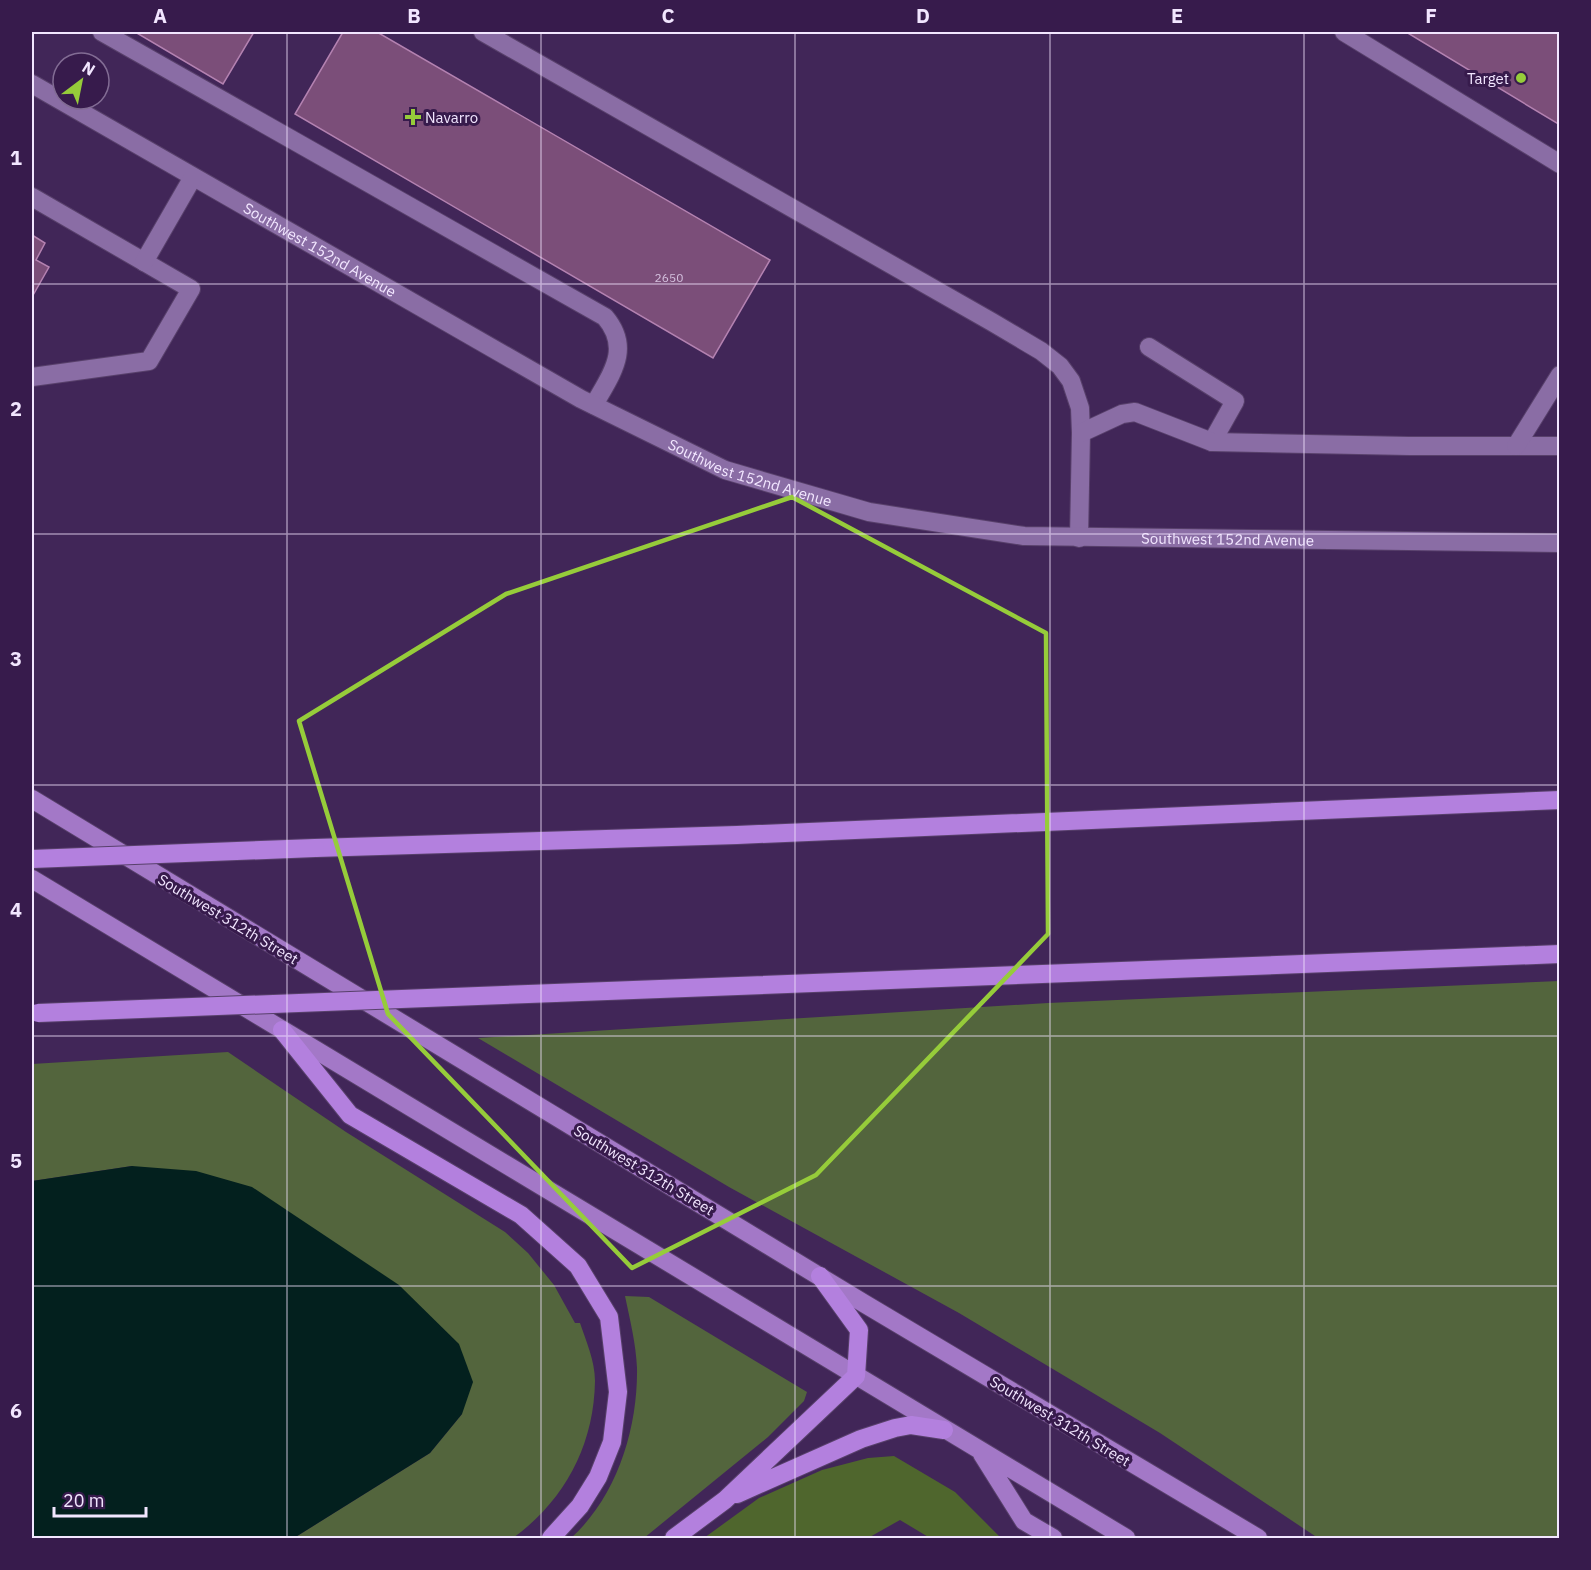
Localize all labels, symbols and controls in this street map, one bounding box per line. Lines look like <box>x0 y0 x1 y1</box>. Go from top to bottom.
text: A <box>153 2 167 29</box>
text: B <box>407 2 421 29</box>
text: C <box>661 2 675 29</box>
text: D <box>916 2 930 29</box>
text: E <box>1171 2 1183 29</box>
text: F <box>1425 2 1437 29</box>
north arrow <box>51 51 111 111</box>
text: N <box>79 57 99 80</box>
place label: Target <box>1467 69 1509 88</box>
marker: Target <box>1514 71 1528 85</box>
place label: Navarro <box>425 108 478 127</box>
marker: Navarro <box>406 110 420 124</box>
text: 1 <box>10 144 22 171</box>
street label: Southwest 152nd Avenue <box>240 198 400 301</box>
house number: 2650 <box>655 270 683 285</box>
text: 2 <box>10 395 22 422</box>
street label: Southwest 152nd Avenue <box>665 434 834 510</box>
street label: Southwest 152nd Avenue <box>1141 528 1314 549</box>
text: 3 <box>10 645 22 672</box>
street label: Southwest 312th Street <box>154 870 302 968</box>
text: 4 <box>10 896 22 923</box>
street label: Southwest 312th Street <box>570 1121 718 1219</box>
text: 5 <box>10 1147 22 1174</box>
street label: Southwest 312th Street <box>986 1372 1134 1470</box>
text: 6 <box>10 1397 22 1424</box>
scale bar <box>54 1480 146 1518</box>
text: 20 m <box>63 1489 105 1512</box>

